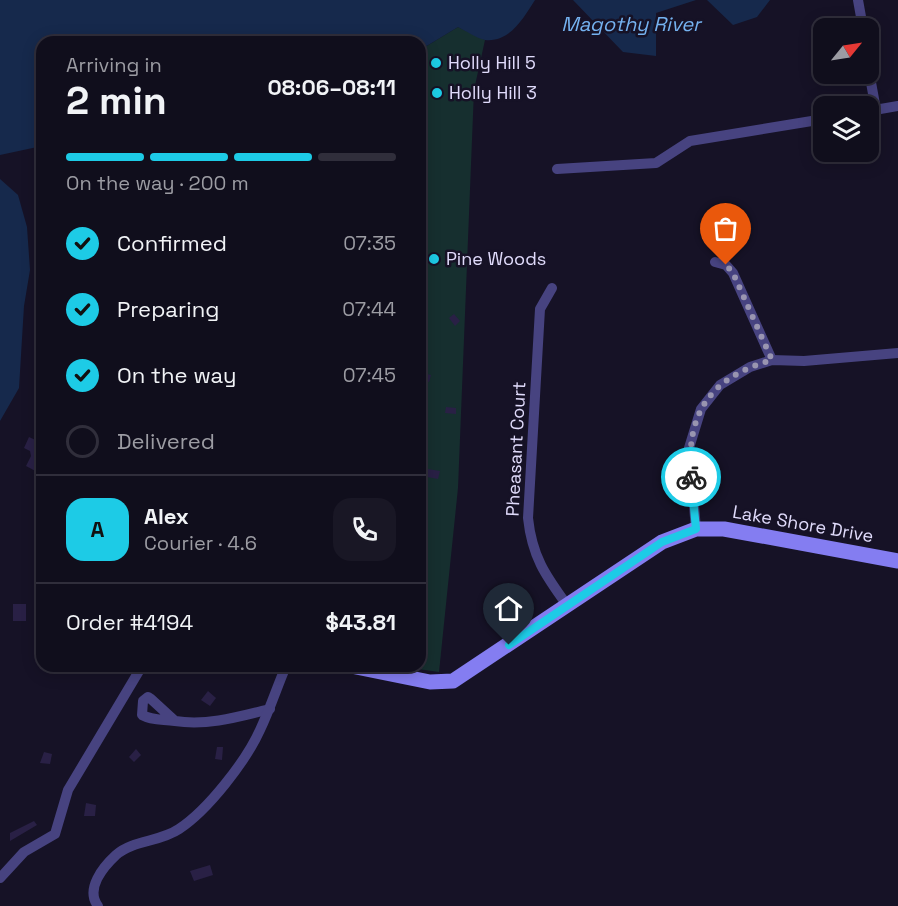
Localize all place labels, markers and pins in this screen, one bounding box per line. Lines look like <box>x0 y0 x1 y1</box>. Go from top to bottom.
place label: Holly Hill 5 <box>448 51 536 74</box>
marker: Holly Hill 5 <box>429 56 443 70</box>
place label: Holly Hill 3 <box>449 81 537 104</box>
marker: Holly Hill 3 <box>430 86 444 100</box>
pin <box>700 203 751 265</box>
place label: Pine Woods <box>446 247 546 270</box>
marker: Pine Woods <box>427 252 441 266</box>
pin <box>483 583 534 645</box>

